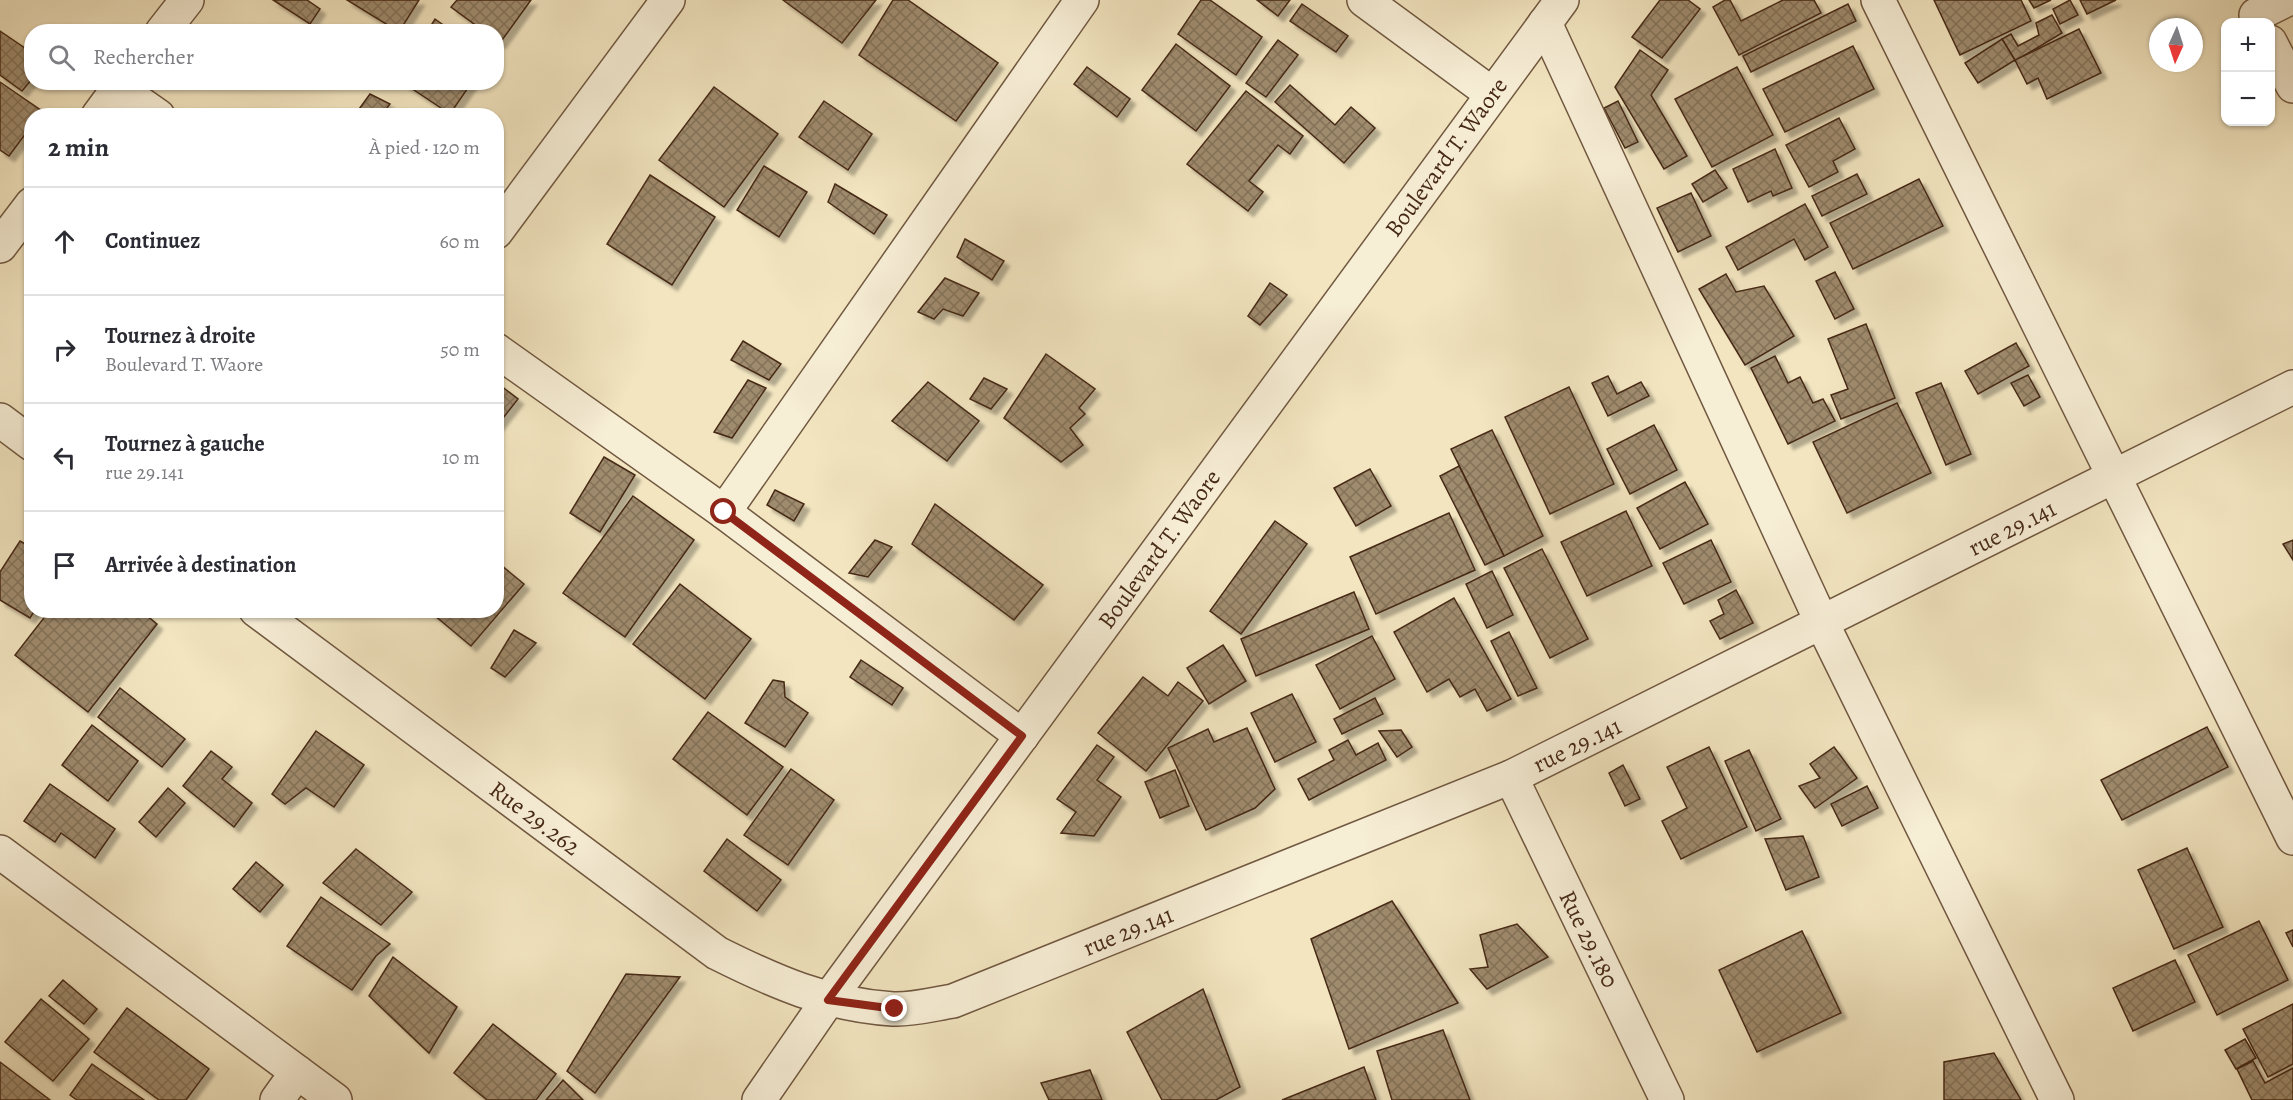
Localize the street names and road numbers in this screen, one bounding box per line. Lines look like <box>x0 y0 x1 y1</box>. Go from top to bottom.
street label: Boulevard T. Waore <box>1377 71 1515 243</box>
street label: Boulevard T. Waore <box>1090 463 1228 635</box>
street label: rue 29.141 <box>1963 492 2061 564</box>
street label: rue 29.141 <box>1527 710 1627 780</box>
street label: Rue 29.262 <box>483 773 587 863</box>
street label: Rue 29.180 <box>1552 885 1626 993</box>
street label: rue 29.141 <box>1078 898 1178 964</box>

